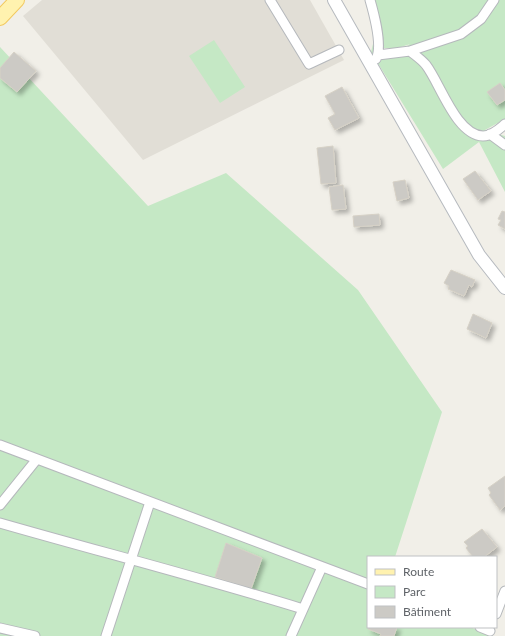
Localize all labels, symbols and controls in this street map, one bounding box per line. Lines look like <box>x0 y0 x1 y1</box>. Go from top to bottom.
legend <box>367 556 497 628</box>
text: Route <box>403 564 434 579</box>
text: Parc <box>403 584 426 599</box>
text: Bâtiment <box>403 604 452 619</box>

